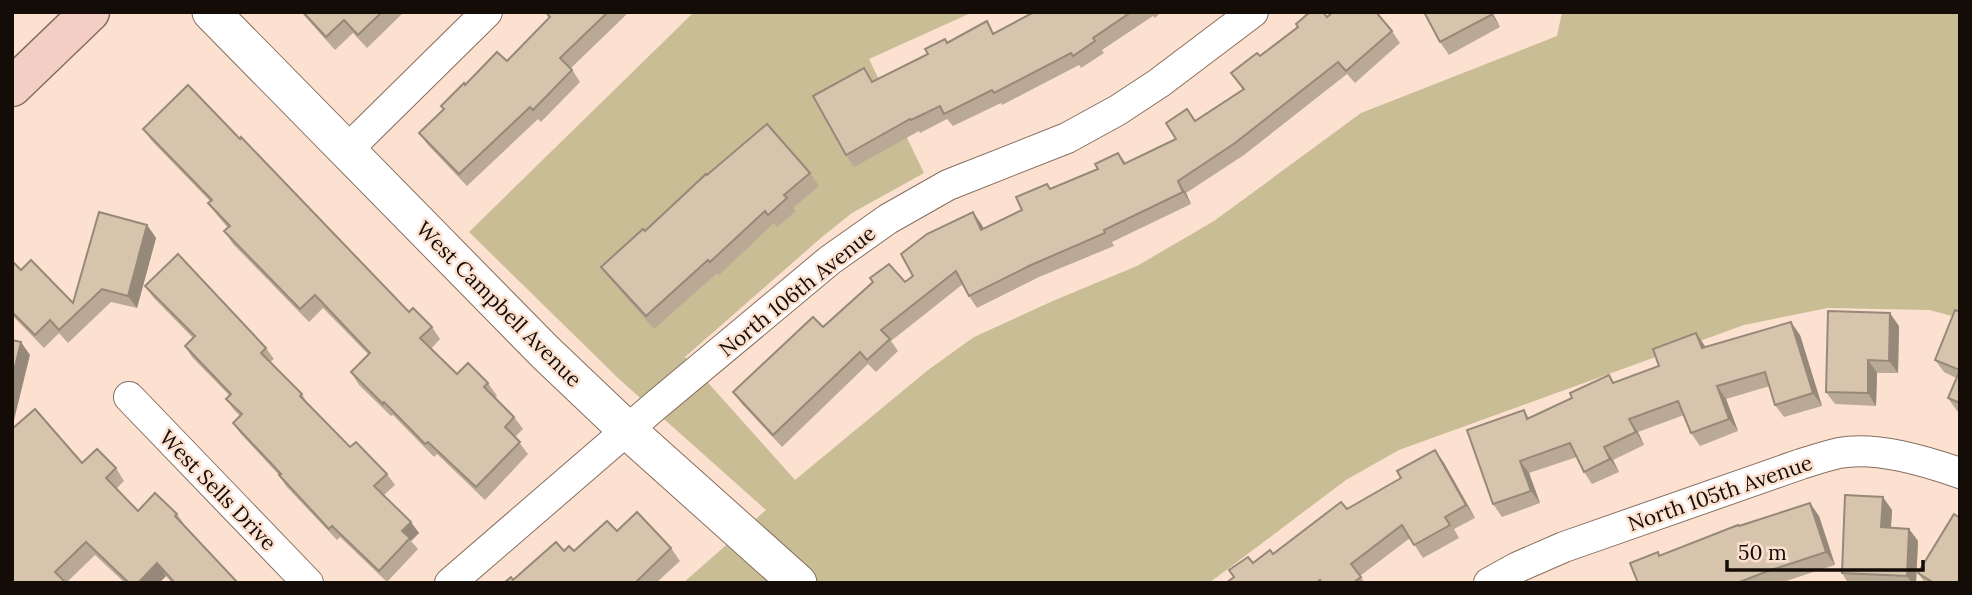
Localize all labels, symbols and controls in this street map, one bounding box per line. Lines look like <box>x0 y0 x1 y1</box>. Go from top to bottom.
street label: West Campbell Avenue <box>410 215 588 393</box>
street label: North 106th Avenue <box>713 220 881 362</box>
street label: West Sells Drive <box>154 424 282 556</box>
street label: North 105th Avenue <box>1624 449 1816 537</box>
scale bar <box>1727 528 1923 572</box>
text: 50 m <box>1738 539 1787 566</box>

